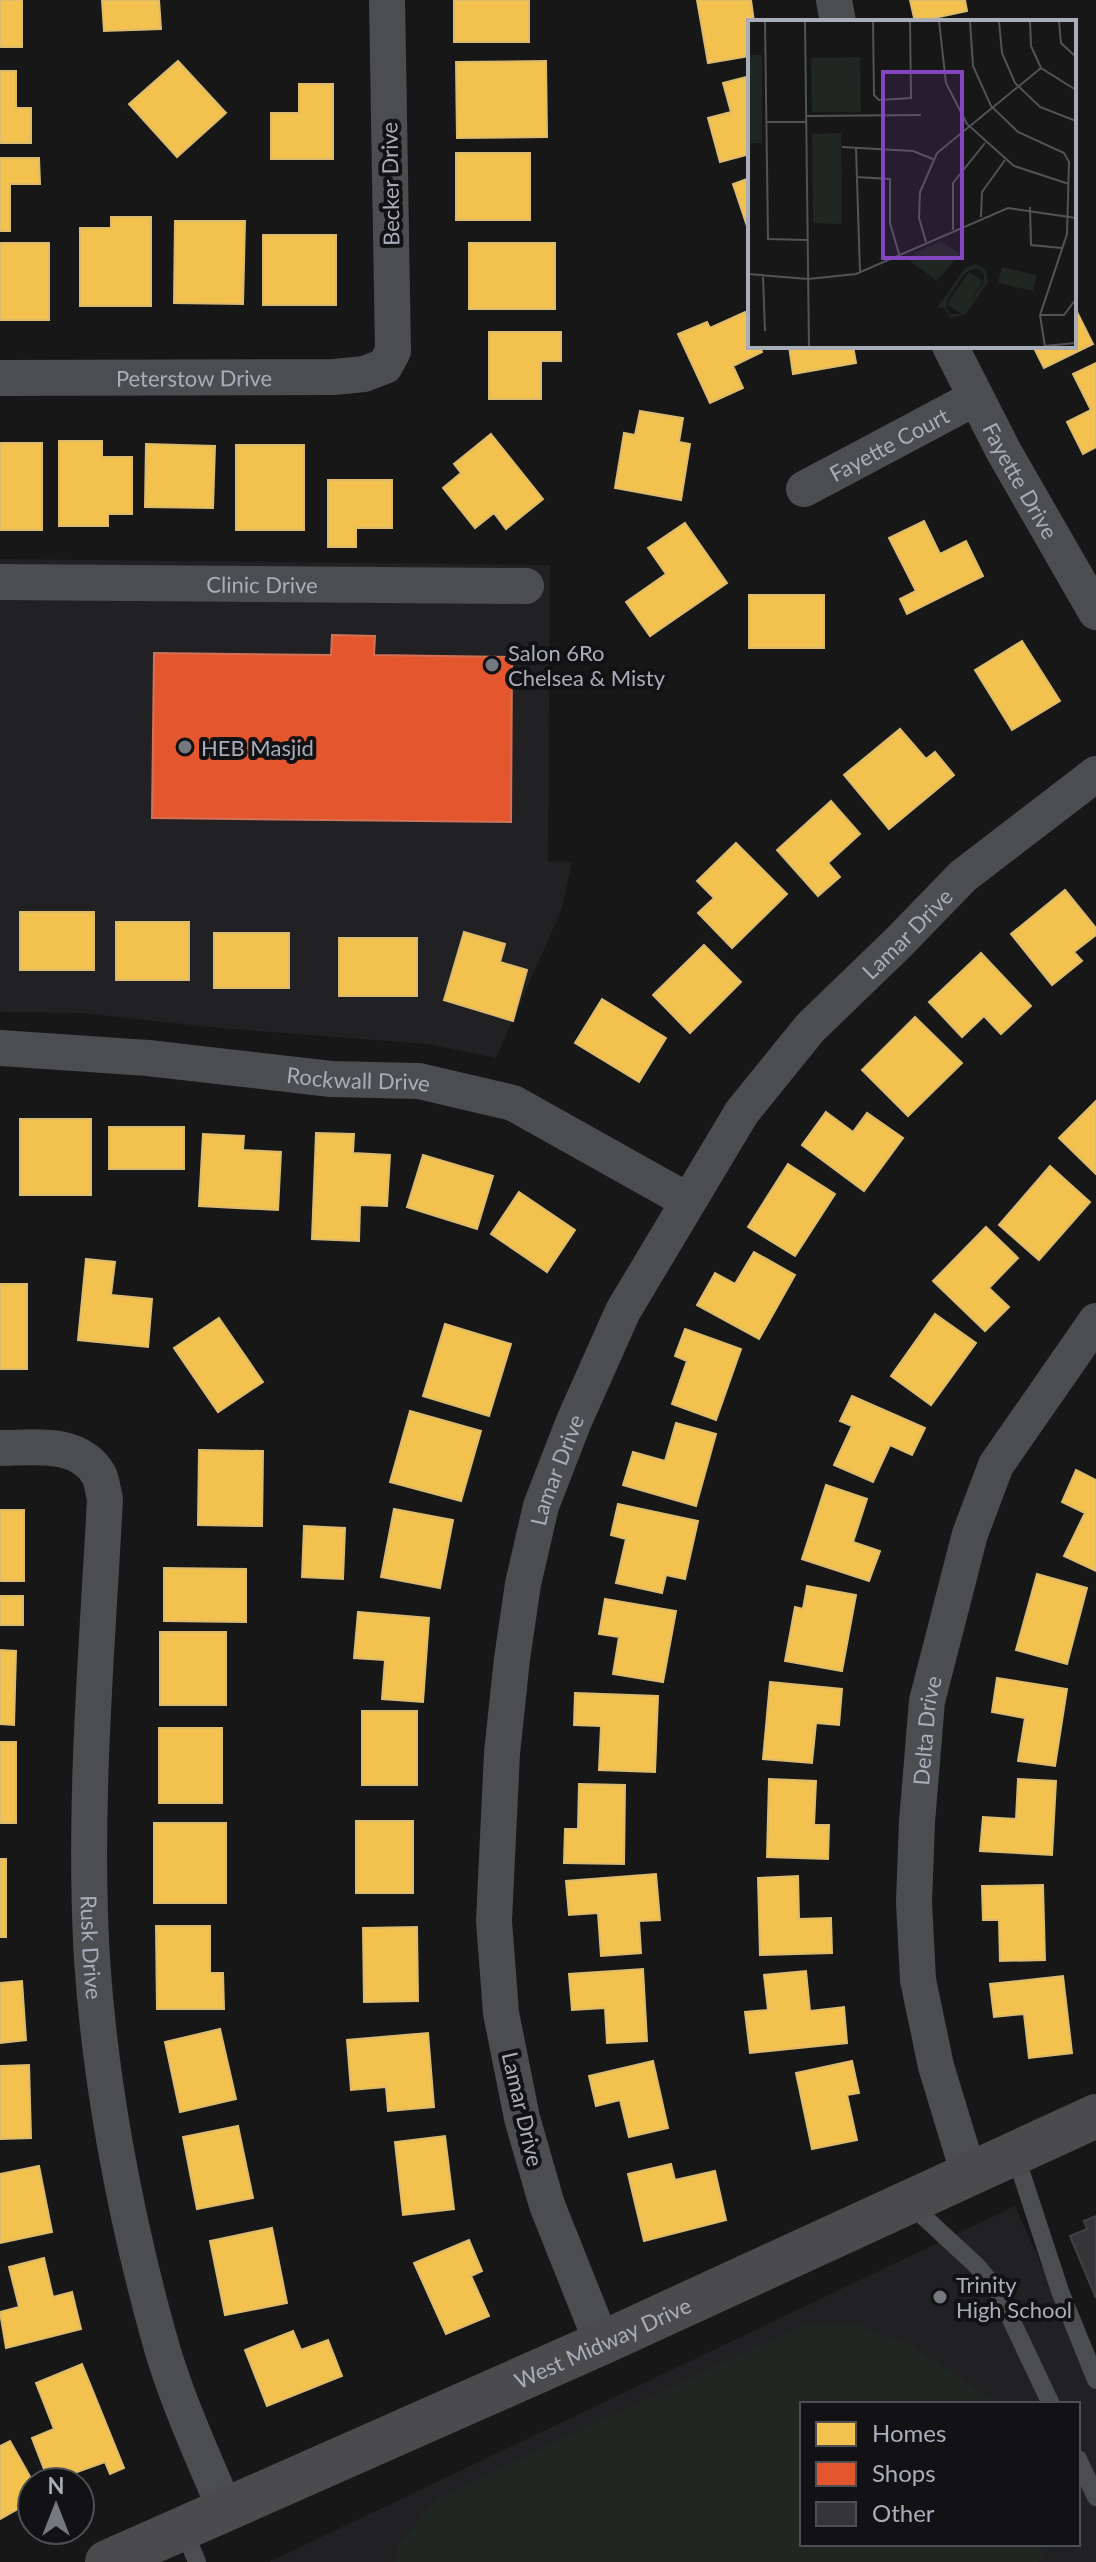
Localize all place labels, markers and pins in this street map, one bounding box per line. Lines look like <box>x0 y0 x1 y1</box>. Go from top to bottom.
place label: Salon 6Ro Chelsea & Misty <box>508 639 666 691</box>
marker: Salon 6Ro Chelsea & Misty <box>483 656 501 674</box>
place label: HEB Masjid <box>201 734 314 761</box>
marker: HEB Masjid <box>176 738 194 756</box>
place label: Trinity High School <box>956 2271 1072 2323</box>
marker: Trinity High School <box>931 2288 949 2306</box>

